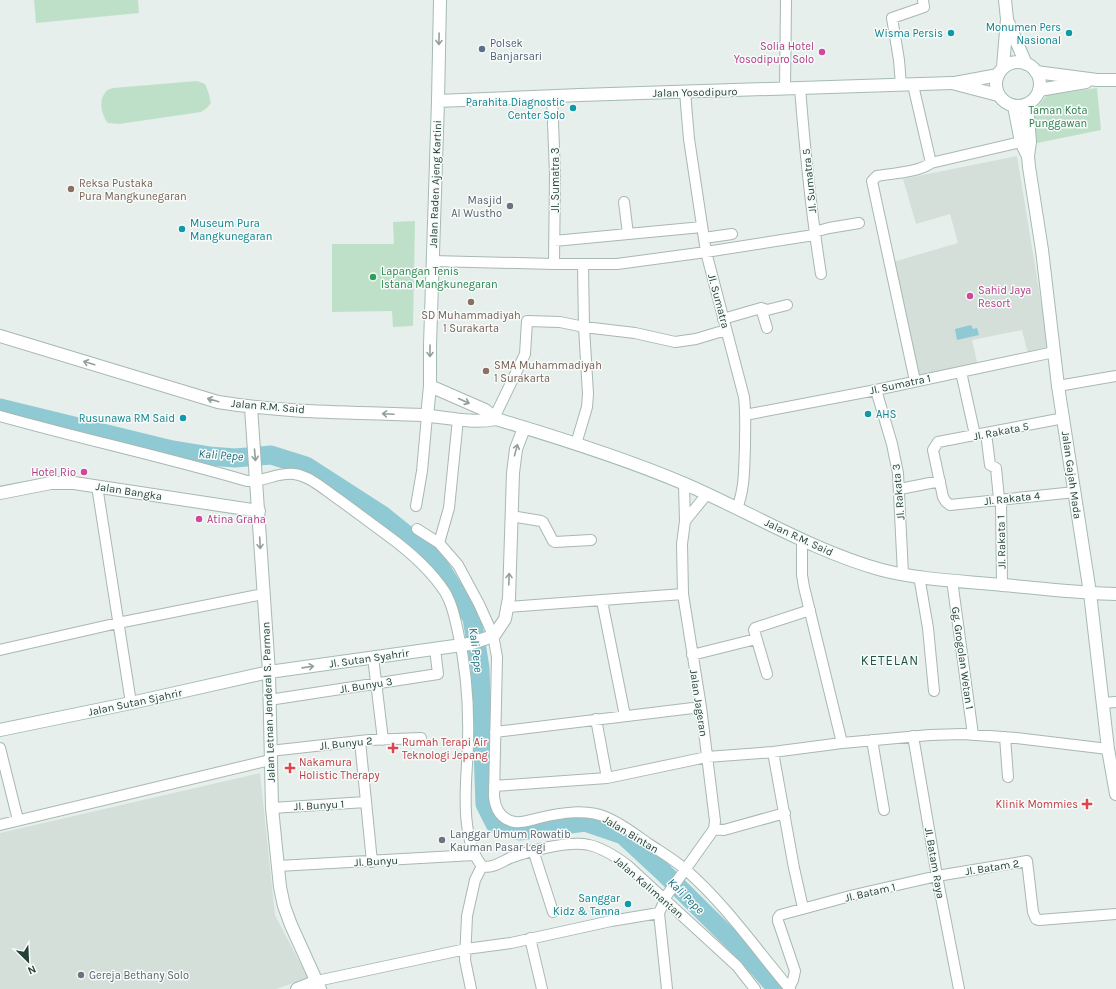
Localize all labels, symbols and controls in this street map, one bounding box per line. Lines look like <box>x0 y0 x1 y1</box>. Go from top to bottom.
place label: Monumen Pers Nasional <box>986 21 1061 47</box>
place label: Wisma Persis <box>875 27 943 40</box>
marker: Wisma Persis <box>946 28 956 38</box>
marker: Monumen Pers Nasional <box>1064 28 1074 38</box>
one-way arrow <box>435 32 443 45</box>
place label: Polsek Banjarsari <box>490 37 542 63</box>
place label: Solia Hotel Yosodipuro Solo <box>734 40 814 66</box>
marker: Polsek Banjarsari <box>477 44 487 54</box>
marker: Solia Hotel Yosodipuro Solo <box>817 47 827 57</box>
street label: Jalan Yosodipuro <box>652 85 738 100</box>
place label: Parahita Diagnostic Center Solo <box>466 96 565 122</box>
marker: Parahita Diagnostic Center Solo <box>568 103 578 113</box>
park label: Taman Kota Punggawan <box>1028 104 1088 130</box>
street label: Jalan Raden Ajeng Kartini <box>427 120 444 248</box>
street label: Jl. Sumatra 3 <box>549 147 562 213</box>
street label: Jl. Sumatra 5 <box>800 148 819 214</box>
place label: Reksa Pustaka Pura Mangkunegaran <box>79 177 187 203</box>
marker: Reksa Pustaka Pura Mangkunegaran <box>66 184 76 194</box>
place label: Masjid Al Wustho <box>451 194 502 220</box>
marker: Masjid Al Wustho <box>505 201 515 211</box>
place label: Museum Pura Mangkunegaran <box>190 217 272 243</box>
marker: Museum Pura Mangkunegaran <box>177 224 187 234</box>
place label: Lapangan Tenis Istana Mangkunegaran <box>381 265 498 291</box>
marker: Lapangan Tenis Istana Mangkunegaran <box>368 272 378 282</box>
street label: Jl. Sumatra <box>705 272 732 330</box>
place label: Sahid Jaya Resort <box>978 284 1031 310</box>
marker: Sahid Jaya Resort <box>965 291 975 301</box>
marker: SD Muhammadiyah 1 Surakarta <box>466 297 476 307</box>
place label: SD Muhammadiyah 1 Surakarta <box>421 309 521 335</box>
one-way arrow <box>426 344 434 357</box>
one-way arrow <box>82 359 95 366</box>
place label: SMA Muhammadiyah 1 Surakarta <box>494 359 602 385</box>
marker: SMA Muhammadiyah 1 Surakarta <box>481 366 491 376</box>
street label: Jl. Sumatra 1 <box>868 372 932 397</box>
one-way arrow <box>207 396 220 403</box>
street label: Jalan R.M. Said <box>231 397 305 416</box>
one-way arrow <box>457 398 469 405</box>
place label: AHS <box>876 408 896 421</box>
marker: AHS <box>863 409 873 419</box>
one-way arrow <box>382 410 395 417</box>
place label: Rusunawa RM Said <box>79 412 175 425</box>
marker: Rusunawa RM Said <box>178 413 188 423</box>
street label: Jl. Rakata 5 <box>972 420 1030 443</box>
street label: Jalan Gajah Mada <box>1059 430 1084 520</box>
one-way arrow <box>513 444 521 457</box>
water label: Kali Pepe <box>198 446 244 464</box>
one-way arrow <box>251 448 259 461</box>
street label: Jl. Rakata 3 <box>890 463 907 521</box>
place label: Hotel Rio <box>31 466 76 479</box>
marker: Hotel Rio <box>79 467 89 477</box>
street label: Jalan Bangka <box>95 480 163 503</box>
street label: Jl. Rakata 4 <box>983 489 1041 508</box>
place label: Atina Graha <box>207 513 266 526</box>
marker: Atina Graha <box>194 514 204 524</box>
street label: Jl. Rakata 1 <box>995 515 1008 569</box>
street label: Jalan R.M. Said <box>763 516 835 559</box>
one-way arrow <box>257 536 264 549</box>
one-way arrow <box>505 573 513 586</box>
street label: Gg. Grogolan Wetan 1 <box>949 606 976 710</box>
street label: Jalan Letnan Jenderal S. Parman <box>259 621 278 783</box>
water label: Kali Pepe <box>466 627 486 674</box>
street label: Jl. Sutan Syahrir <box>328 646 410 671</box>
district label: KETELAN <box>861 653 919 668</box>
one-way arrow <box>301 663 314 671</box>
street label: Jalan Jageran <box>687 669 710 738</box>
street label: Jl. Bunyu 3 <box>339 675 393 696</box>
street label: Jalan Sutan Sjahrir <box>87 686 183 719</box>
street label: Jl. Bunyu 2 <box>319 734 373 753</box>
place label: Rumah Terapi Air Teknologi Jepang <box>402 736 489 762</box>
marker: Rumah Terapi Air Teknologi Jepang <box>387 742 399 754</box>
place label: Nakamura Holistic Therapy <box>299 756 380 782</box>
marker: Nakamura Holistic Therapy <box>284 762 296 774</box>
street label: Jl. Bunyu 1 <box>294 798 344 813</box>
place label: Klinik Mommies <box>996 798 1078 811</box>
marker: Klinik Mommies <box>1081 798 1093 810</box>
street label: Jalan Bintan <box>601 813 661 856</box>
street label: Jl. Batam Raya <box>922 826 947 900</box>
place label: Langgar Umum Rowatib Kauman Pasar Legi <box>450 828 571 854</box>
marker: Langgar Umum Rowatib Kauman Pasar Legi <box>437 835 447 845</box>
street label: Jl. Bunyu <box>354 854 398 869</box>
street label: Jalan Kalimantan <box>611 854 686 921</box>
street label: Jl. Batam 2 <box>964 857 1020 878</box>
water label: Kali Pepe <box>665 875 707 917</box>
street label: Jl. Batam 1 <box>843 880 897 905</box>
place label: Sanggar Kidz & Tanna <box>553 892 620 918</box>
marker: Sanggar Kidz & Tanna <box>623 899 633 909</box>
north arrow <box>8 941 48 981</box>
text: N <box>26 962 38 977</box>
place label: Gereja Bethany Solo <box>89 969 189 982</box>
marker: Gereja Bethany Solo <box>76 970 86 980</box>

